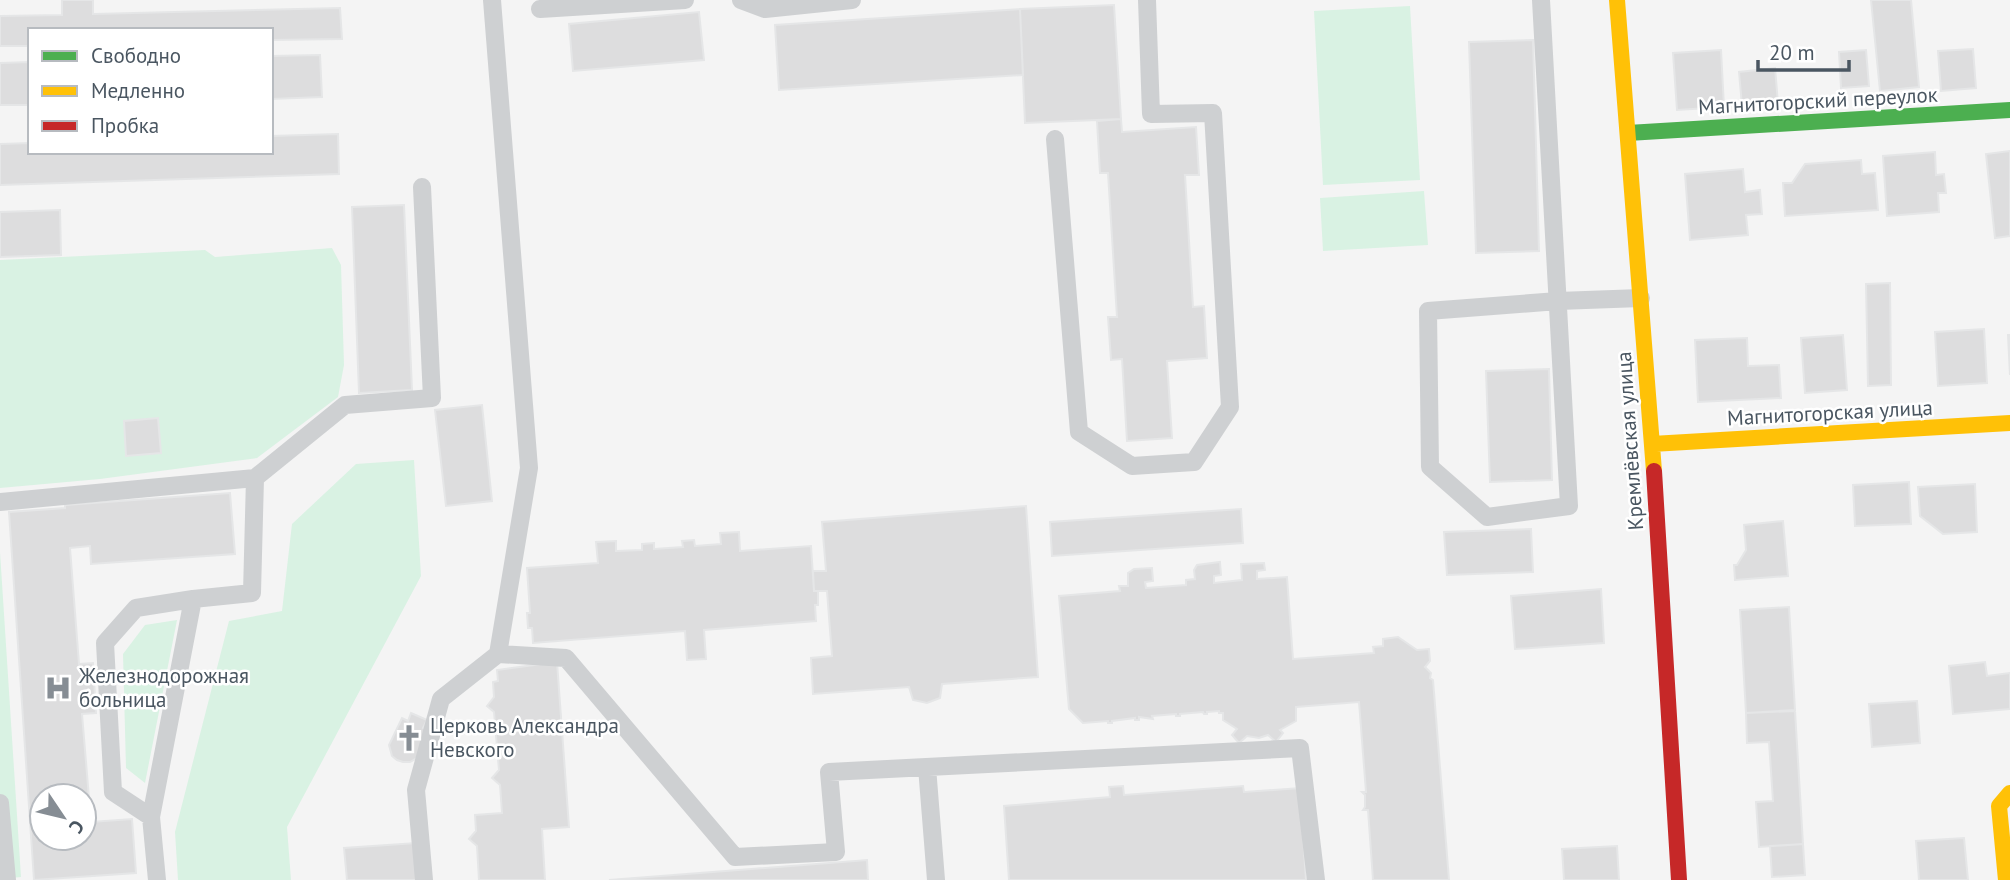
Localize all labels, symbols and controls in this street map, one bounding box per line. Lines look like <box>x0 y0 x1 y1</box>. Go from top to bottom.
legend <box>28 28 273 154</box>
scale bar <box>1758 28 1849 72</box>
text: 20 m <box>1769 39 1815 66</box>
text: Свободно <box>91 42 181 69</box>
text: Медленно <box>91 77 185 104</box>
street label: Магнитогорский переулок <box>1697 81 1938 120</box>
text: Пробка <box>91 112 159 139</box>
street label: Кремлёвская улица <box>1610 351 1649 531</box>
street label: Магнитогорская улица <box>1726 394 1933 431</box>
place label: Железнодорожная больница <box>78 662 249 713</box>
hospital icon: Железнодорожная больница <box>43 673 73 703</box>
place label: Церковь Александра Невского <box>430 712 619 763</box>
church icon: Церковь Александра Невского <box>394 723 424 753</box>
north arrow <box>28 782 98 852</box>
text: С <box>64 816 90 838</box>

